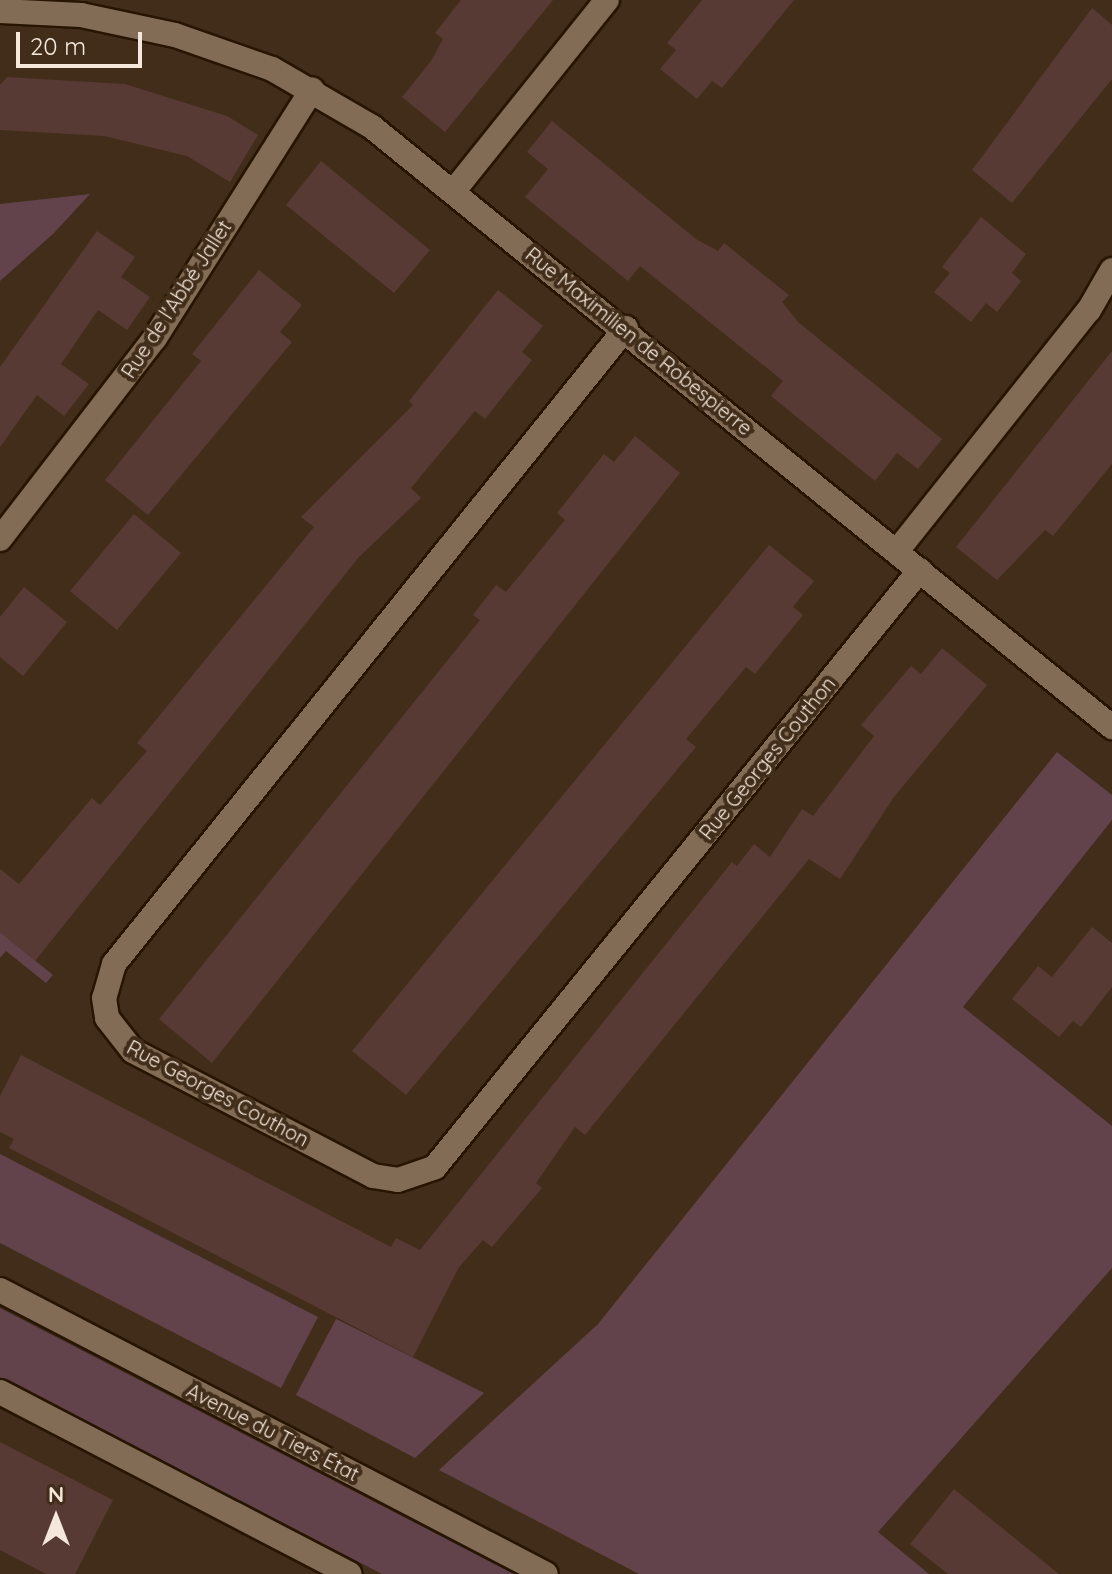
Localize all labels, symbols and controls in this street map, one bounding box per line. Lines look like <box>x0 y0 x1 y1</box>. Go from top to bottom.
scale bar <box>20 16 146 66</box>
text: 20 m <box>30 31 86 61</box>
street label: Rue de l'Abbé Jallet <box>116 216 236 382</box>
street label: Rue Maximilien de Robespierre <box>521 242 757 440</box>
street label: Rue Georges Couthon <box>694 672 840 844</box>
street label: Rue Georges Couthon <box>123 1035 313 1151</box>
street label: Avenue du Tiers État <box>183 1378 363 1486</box>
north arrow <box>16 1478 96 1558</box>
text: N <box>48 1480 64 1508</box>

